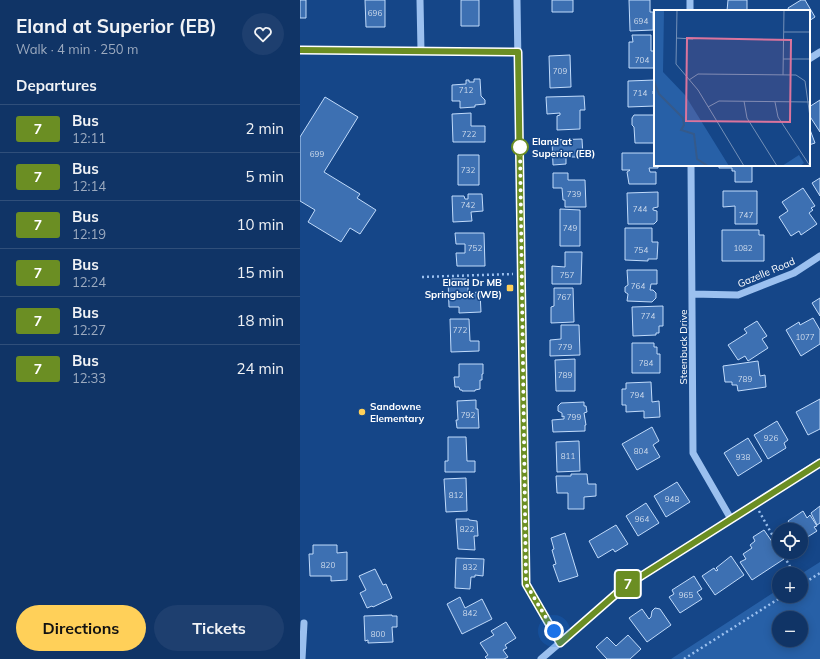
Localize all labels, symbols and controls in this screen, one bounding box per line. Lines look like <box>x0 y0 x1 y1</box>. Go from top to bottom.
house number: 696 <box>368 8 382 18</box>
inset map <box>654 10 810 166</box>
button: heart <box>242 13 284 55</box>
text: Eland at Superior (EB) <box>16 14 217 38</box>
house number: 694 <box>634 16 648 26</box>
text: Walk · 4 min · 250 m <box>16 41 138 57</box>
house number: 704 <box>635 55 649 65</box>
house number: 709 <box>553 66 567 76</box>
text: Departures <box>16 76 97 95</box>
house number: 712 <box>459 85 473 95</box>
house number: 714 <box>633 88 647 98</box>
text: Bus <box>72 111 99 130</box>
text: 2 min <box>246 119 284 138</box>
text: 7 <box>34 120 42 138</box>
house number: 722 <box>462 129 476 139</box>
text: 12:11 <box>72 130 106 146</box>
place label: Eland at Superior (EB) <box>532 135 595 160</box>
marker: Eland at Superior (EB) <box>511 138 529 156</box>
house number: 699 <box>310 149 324 159</box>
text: Bus <box>72 159 99 178</box>
house number: 732 <box>461 165 475 175</box>
text: 5 min <box>246 167 284 186</box>
text: 7 <box>34 168 42 186</box>
text: 12:14 <box>72 178 106 194</box>
house number: 739 <box>567 189 581 199</box>
house number: 742 <box>461 200 475 210</box>
house number: 744 <box>633 204 647 214</box>
text: Bus <box>72 207 99 226</box>
house number: 747 <box>739 210 753 220</box>
text: 10 min <box>237 215 284 234</box>
text: 7 <box>34 216 42 234</box>
house number: 749 <box>563 223 577 233</box>
text: 12:19 <box>72 226 106 242</box>
house number: 752 <box>468 243 482 253</box>
house number: 1082 <box>733 243 753 253</box>
house number: 754 <box>634 245 648 255</box>
text: Bus <box>72 255 99 274</box>
street label: Gazelle Road <box>736 255 797 290</box>
text: 15 min <box>237 263 284 282</box>
text: 7 <box>34 264 42 282</box>
house number: 757 <box>560 270 574 280</box>
text: 12:24 <box>72 274 106 290</box>
place label: Eland Dr MB Springbok (WB) <box>425 276 502 301</box>
house number: 764 <box>631 281 645 291</box>
marker: Eland Dr MB Springbok (WB) <box>505 283 515 293</box>
house number: 767 <box>557 292 571 302</box>
text: Bus <box>72 303 99 322</box>
street label: Steenbuck Drive <box>677 309 690 385</box>
text: 18 min <box>237 311 284 330</box>
house number: 774 <box>641 311 655 321</box>
text: 7 <box>34 312 42 330</box>
text: 12:27 <box>72 322 106 338</box>
house number: 772 <box>453 325 467 335</box>
house number: 1077 <box>795 332 815 342</box>
house number: 779 <box>558 342 572 352</box>
text: Bus <box>72 351 99 370</box>
house number: 784 <box>639 358 653 368</box>
text: 24 min <box>237 359 284 378</box>
text: 7 <box>34 360 42 378</box>
text: 12:33 <box>72 370 106 386</box>
house number: 789 <box>558 370 572 380</box>
house number: 789 <box>738 374 752 384</box>
house number: 794 <box>630 390 644 400</box>
place label: Sandowne Elementary <box>370 400 425 425</box>
marker: Sandowne Elementary <box>357 407 367 417</box>
house number: 792 <box>461 410 475 420</box>
house number: 799 <box>567 412 581 422</box>
house number: 926 <box>764 433 778 443</box>
house number: 804 <box>634 446 648 456</box>
house number: 811 <box>561 451 575 461</box>
house number: 938 <box>736 452 750 462</box>
house number: 812 <box>449 490 463 500</box>
house number: 948 <box>665 494 679 504</box>
house number: 964 <box>635 514 649 524</box>
map controls <box>772 523 808 647</box>
button: locate <box>772 523 808 559</box>
house number: 822 <box>460 524 474 534</box>
house number: 820 <box>321 560 335 570</box>
house number: 832 <box>463 562 477 572</box>
button: + <box>772 567 808 603</box>
line badge: 7 <box>615 571 641 597</box>
text: 7 <box>624 575 632 593</box>
house number: 965 <box>679 590 693 600</box>
button: Directions <box>16 605 146 651</box>
button: Tickets <box>154 605 284 651</box>
house number: 842 <box>463 608 477 618</box>
button: − <box>772 611 808 647</box>
your location <box>544 621 564 641</box>
house number: 800 <box>371 629 385 639</box>

